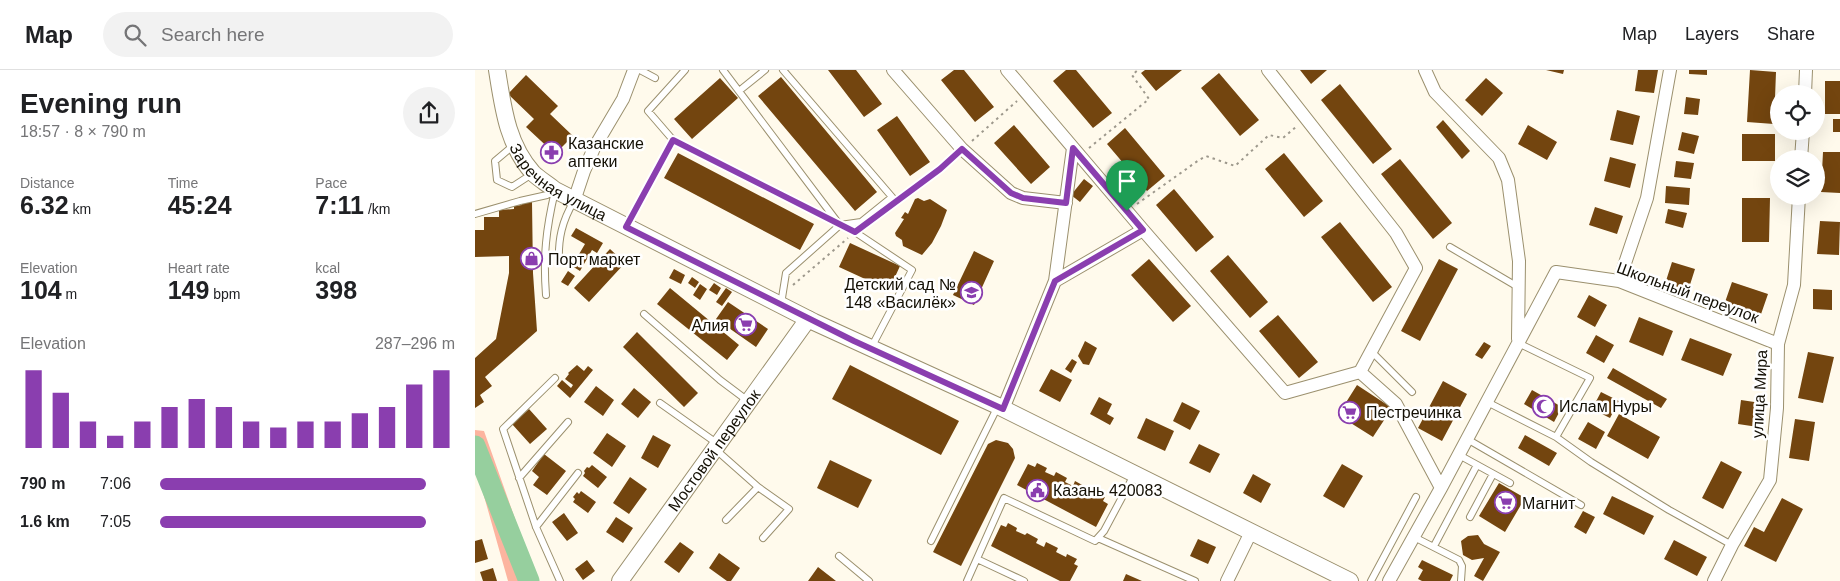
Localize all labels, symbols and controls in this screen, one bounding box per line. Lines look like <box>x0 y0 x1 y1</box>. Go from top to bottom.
search box <box>103 12 453 57</box>
text: Map <box>25 21 73 48</box>
icon: search <box>121 21 149 49</box>
text: Search here <box>161 24 265 45</box>
text: Map <box>1622 24 1657 44</box>
text: Layers <box>1685 24 1739 44</box>
text: Share <box>1767 24 1815 44</box>
map controls <box>1770 85 1825 205</box>
button: locate <box>1770 85 1825 140</box>
button: share <box>403 87 455 139</box>
text: Evening run <box>20 88 182 119</box>
text: 18:57 · 8 × 790 m <box>20 123 146 140</box>
place label: Казанские аптеки <box>568 135 644 170</box>
pharmacy icon: Казанские аптеки <box>540 140 564 164</box>
street label: Заречная улица <box>506 141 609 224</box>
button: layers <box>1770 150 1825 205</box>
pin <box>1106 160 1148 211</box>
icon: arrive <box>1113 167 1141 195</box>
text: Distance <box>20 175 74 191</box>
text: Time <box>168 175 198 191</box>
text: Pace <box>315 175 347 191</box>
text: 6.32 <box>20 191 69 219</box>
text: 45:24 <box>168 191 232 219</box>
text: 7:11 <box>315 191 364 219</box>
text: km <box>69 201 91 217</box>
text: /km <box>364 201 390 217</box>
shop icon: Порт маркет <box>520 247 544 271</box>
place label: Порт маркет <box>548 251 641 268</box>
street label: Школьный переулок <box>1614 259 1762 326</box>
text: Elevation <box>20 260 78 276</box>
text: Heart rate <box>168 260 230 276</box>
text: kcal <box>315 260 340 276</box>
text: 104 <box>20 276 62 304</box>
text: 149 <box>168 276 209 304</box>
text: 398 <box>315 276 357 304</box>
place label: Детский сад № 148 «Василёк» <box>844 276 956 311</box>
school or university icon: Детский сад № 148 «Василёк» <box>960 281 984 305</box>
text: m <box>62 286 77 302</box>
text: bpm <box>209 286 241 302</box>
supermarket icon: Алия <box>733 313 757 337</box>
place label: Алия <box>691 317 729 334</box>
text: Elevation <box>20 335 86 352</box>
text: 287–296 m <box>375 335 455 352</box>
street label: улица Мира <box>1749 349 1770 439</box>
street label: Мостовой переулок <box>665 386 764 515</box>
mosque icon: Ислам Нуры <box>1531 394 1555 418</box>
place label: Ислам Нуры <box>1559 398 1652 415</box>
supermarket icon: Пестречинка <box>1338 400 1362 424</box>
place label: Пестречинка <box>1366 404 1461 421</box>
text: 790 m <box>20 475 65 492</box>
text: 7:06 <box>100 475 131 492</box>
public building icon: Казань 420083 <box>1025 478 1049 502</box>
place label: Казань 420083 <box>1053 482 1162 499</box>
supermarket icon: Магнит <box>1494 491 1518 515</box>
place label: Магнит <box>1522 495 1576 512</box>
text: 1.6 km <box>20 513 70 530</box>
text: 7:05 <box>100 513 131 530</box>

